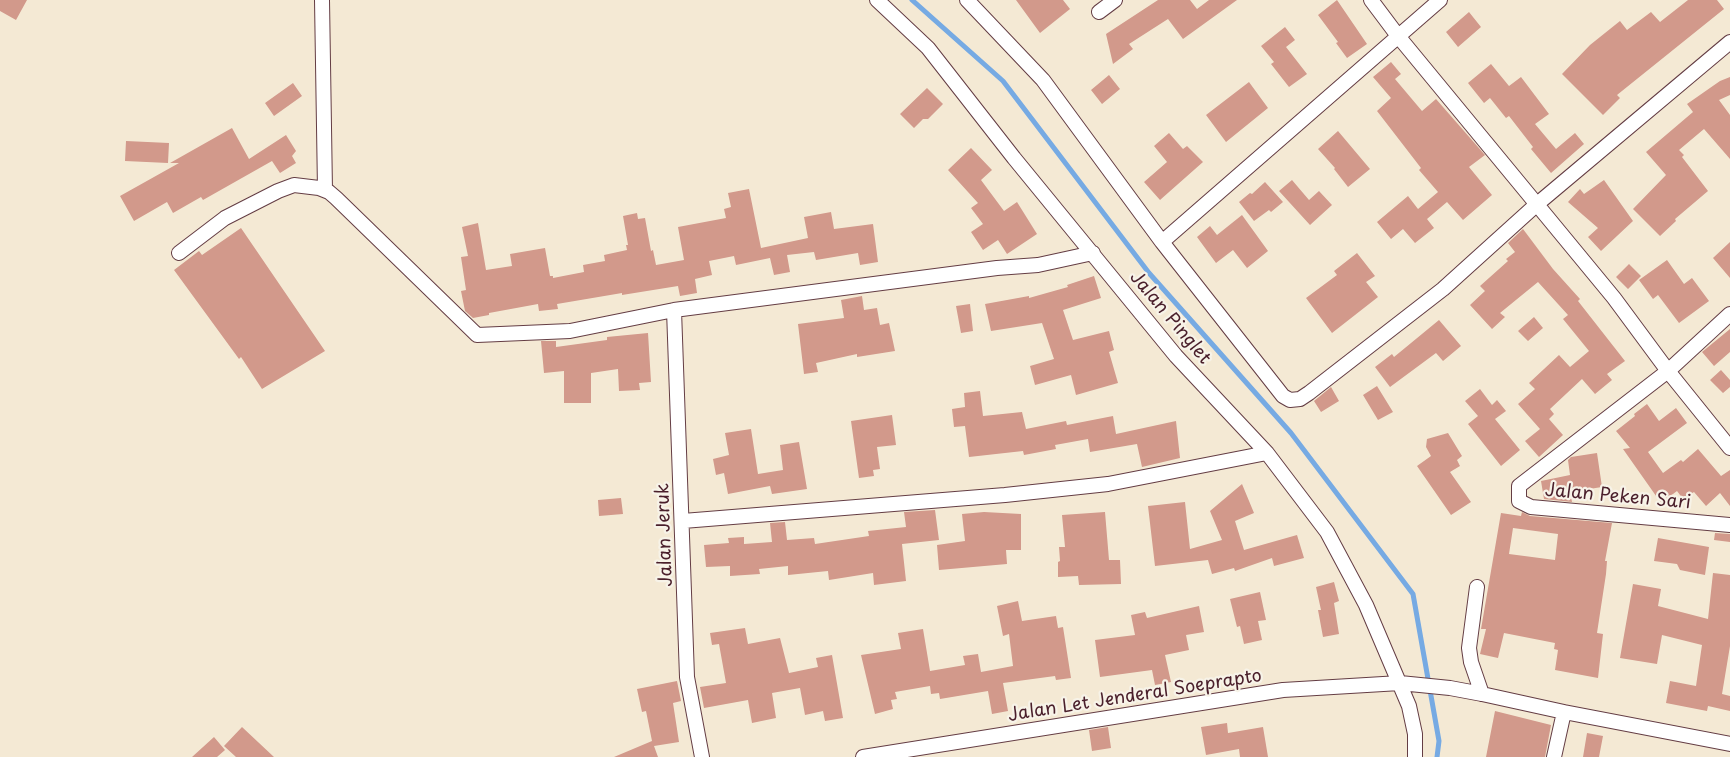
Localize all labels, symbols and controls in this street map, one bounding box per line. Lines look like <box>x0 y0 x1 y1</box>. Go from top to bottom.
street label: Jalan Pinglet <box>1125 267 1215 369</box>
street label: Jalan Peken Sari <box>1544 480 1692 514</box>
street label: Jalan Jeruk <box>652 483 678 587</box>
street label: Jalan Let Jenderal Soeprapto <box>1007 665 1263 727</box>

